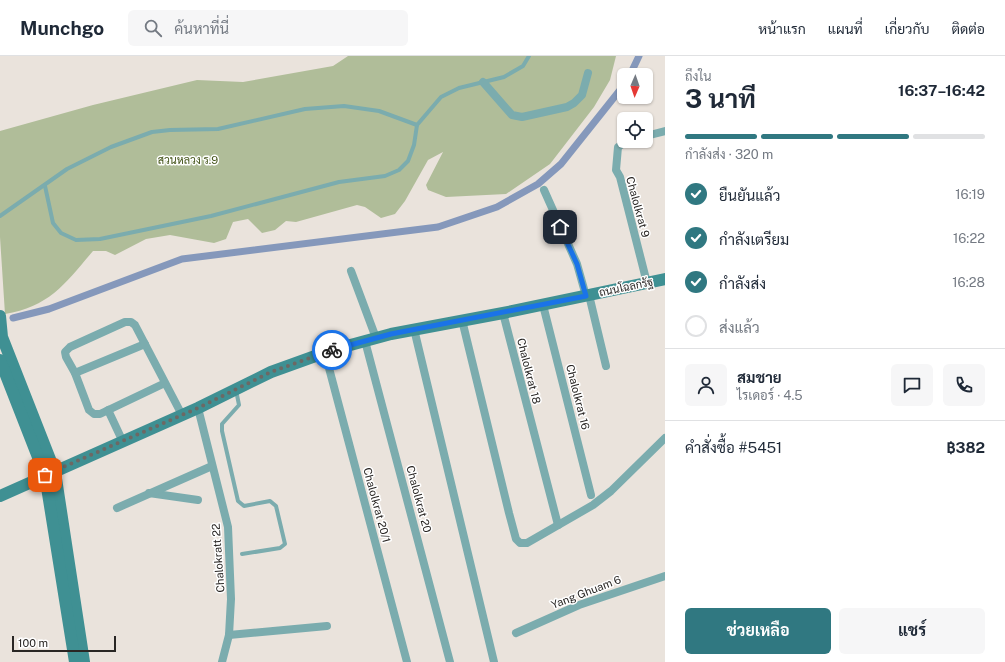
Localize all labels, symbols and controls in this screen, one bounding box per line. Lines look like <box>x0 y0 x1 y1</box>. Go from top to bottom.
search box <box>128 10 408 46</box>
text: Munchgo <box>20 17 104 39</box>
icon: search <box>142 17 164 39</box>
text: ค้นหาที่นี่ <box>174 20 229 37</box>
text: หน้าแรก <box>758 21 806 37</box>
text: แผนที่ <box>828 21 863 37</box>
text: เกี่ยวกับ <box>885 21 929 37</box>
text: ติดต่อ <box>951 21 985 37</box>
north arrow <box>617 68 653 104</box>
map controls <box>617 68 653 148</box>
text: ถึงใน <box>685 69 712 84</box>
text: 16:37–16:42 <box>898 82 985 99</box>
text: 3 นาที <box>685 83 756 114</box>
button: locate <box>617 112 653 148</box>
text: กำลังส่ง · 320 m <box>685 147 773 162</box>
park label: สวนหลวง ร.9 <box>158 154 218 166</box>
street label: Chalolkrat 9 <box>624 175 652 239</box>
icon: check <box>685 183 707 205</box>
text: ยืนยันแล้ว <box>719 187 780 204</box>
text: 16:19 <box>955 187 985 202</box>
pin <box>543 210 577 244</box>
icon: home <box>549 216 571 238</box>
icon: check <box>685 227 707 249</box>
text: กำลังเตรียม <box>719 231 789 248</box>
text: 16:22 <box>953 231 985 246</box>
icon: check <box>685 271 707 293</box>
street label: ถนนโฉลกรัฐ <box>598 273 655 301</box>
text: กำลังส่ง <box>719 275 766 292</box>
text: 16:28 <box>952 275 985 290</box>
text: ส่งแล้ว <box>719 319 760 336</box>
courier <box>312 330 352 370</box>
street label: Chalolkrat 18 <box>515 337 543 405</box>
icon: bike <box>321 339 343 361</box>
street label: Chalolkrat 16 <box>564 363 592 431</box>
button: person <box>685 364 727 406</box>
button: chat <box>891 364 933 406</box>
button: phone <box>943 364 985 406</box>
text: สมชาย <box>737 369 782 386</box>
text: ไรเดอร์ · 4.5 <box>737 388 803 403</box>
text: คำสั่งซื้อ #5451 <box>685 439 782 456</box>
text: ฿382 <box>946 439 985 456</box>
pin <box>28 458 62 492</box>
icon: bag <box>34 464 56 486</box>
street label: Chalolkrat 20 <box>404 464 434 534</box>
street label: Chalolkrat 20/1 <box>361 466 393 544</box>
street label: Chalokratt 22 <box>210 523 226 593</box>
street label: Yang Ghuam 6 <box>549 573 623 611</box>
button: ช่วยเหลือ <box>685 608 831 654</box>
button: แชร์ <box>839 608 985 654</box>
scale bar <box>12 634 116 653</box>
text: 100 m <box>18 637 48 649</box>

